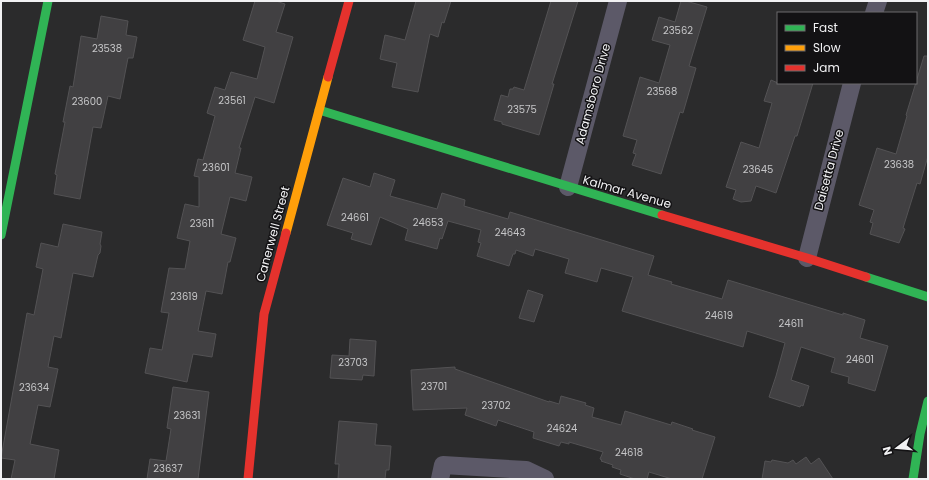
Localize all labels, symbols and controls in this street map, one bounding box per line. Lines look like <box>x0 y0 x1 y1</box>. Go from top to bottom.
legend <box>777 12 917 84</box>
text: Fast <box>813 19 838 36</box>
house number: 23562 <box>663 23 693 38</box>
text: Slow <box>813 39 841 56</box>
house number: 23538 <box>92 41 122 56</box>
street label: Adamsboro Drive <box>571 41 614 146</box>
text: Jam <box>813 59 840 76</box>
house number: 23568 <box>647 84 677 99</box>
house number: 23561 <box>218 93 246 108</box>
house number: 23600 <box>72 94 102 109</box>
house number: 23575 <box>507 102 537 117</box>
street label: Daisetta Drive <box>810 127 848 212</box>
house number: 23638 <box>884 157 914 172</box>
house number: 23601 <box>202 160 230 175</box>
house number: 23645 <box>743 162 773 177</box>
street label: Kalmar Avenue <box>581 171 673 212</box>
street label: Canerwell Street <box>252 184 293 284</box>
house number: 24661 <box>341 210 369 225</box>
house number: 24653 <box>413 215 443 230</box>
house number: 23611 <box>190 216 214 231</box>
house number: 24643 <box>495 225 525 240</box>
house number: 23619 <box>170 289 198 304</box>
house number: 24619 <box>705 308 733 323</box>
house number: 24611 <box>779 316 803 331</box>
house number: 24601 <box>846 352 874 367</box>
house number: 23703 <box>338 355 368 370</box>
house number: 23701 <box>421 379 447 394</box>
house number: 23634 <box>19 380 49 395</box>
house number: 23702 <box>481 398 511 413</box>
house number: 23631 <box>173 408 201 423</box>
house number: 24624 <box>547 421 577 436</box>
north arrow <box>877 428 917 468</box>
house number: 24618 <box>615 445 643 460</box>
text: N <box>879 445 896 457</box>
house number: 23637 <box>153 461 183 476</box>

